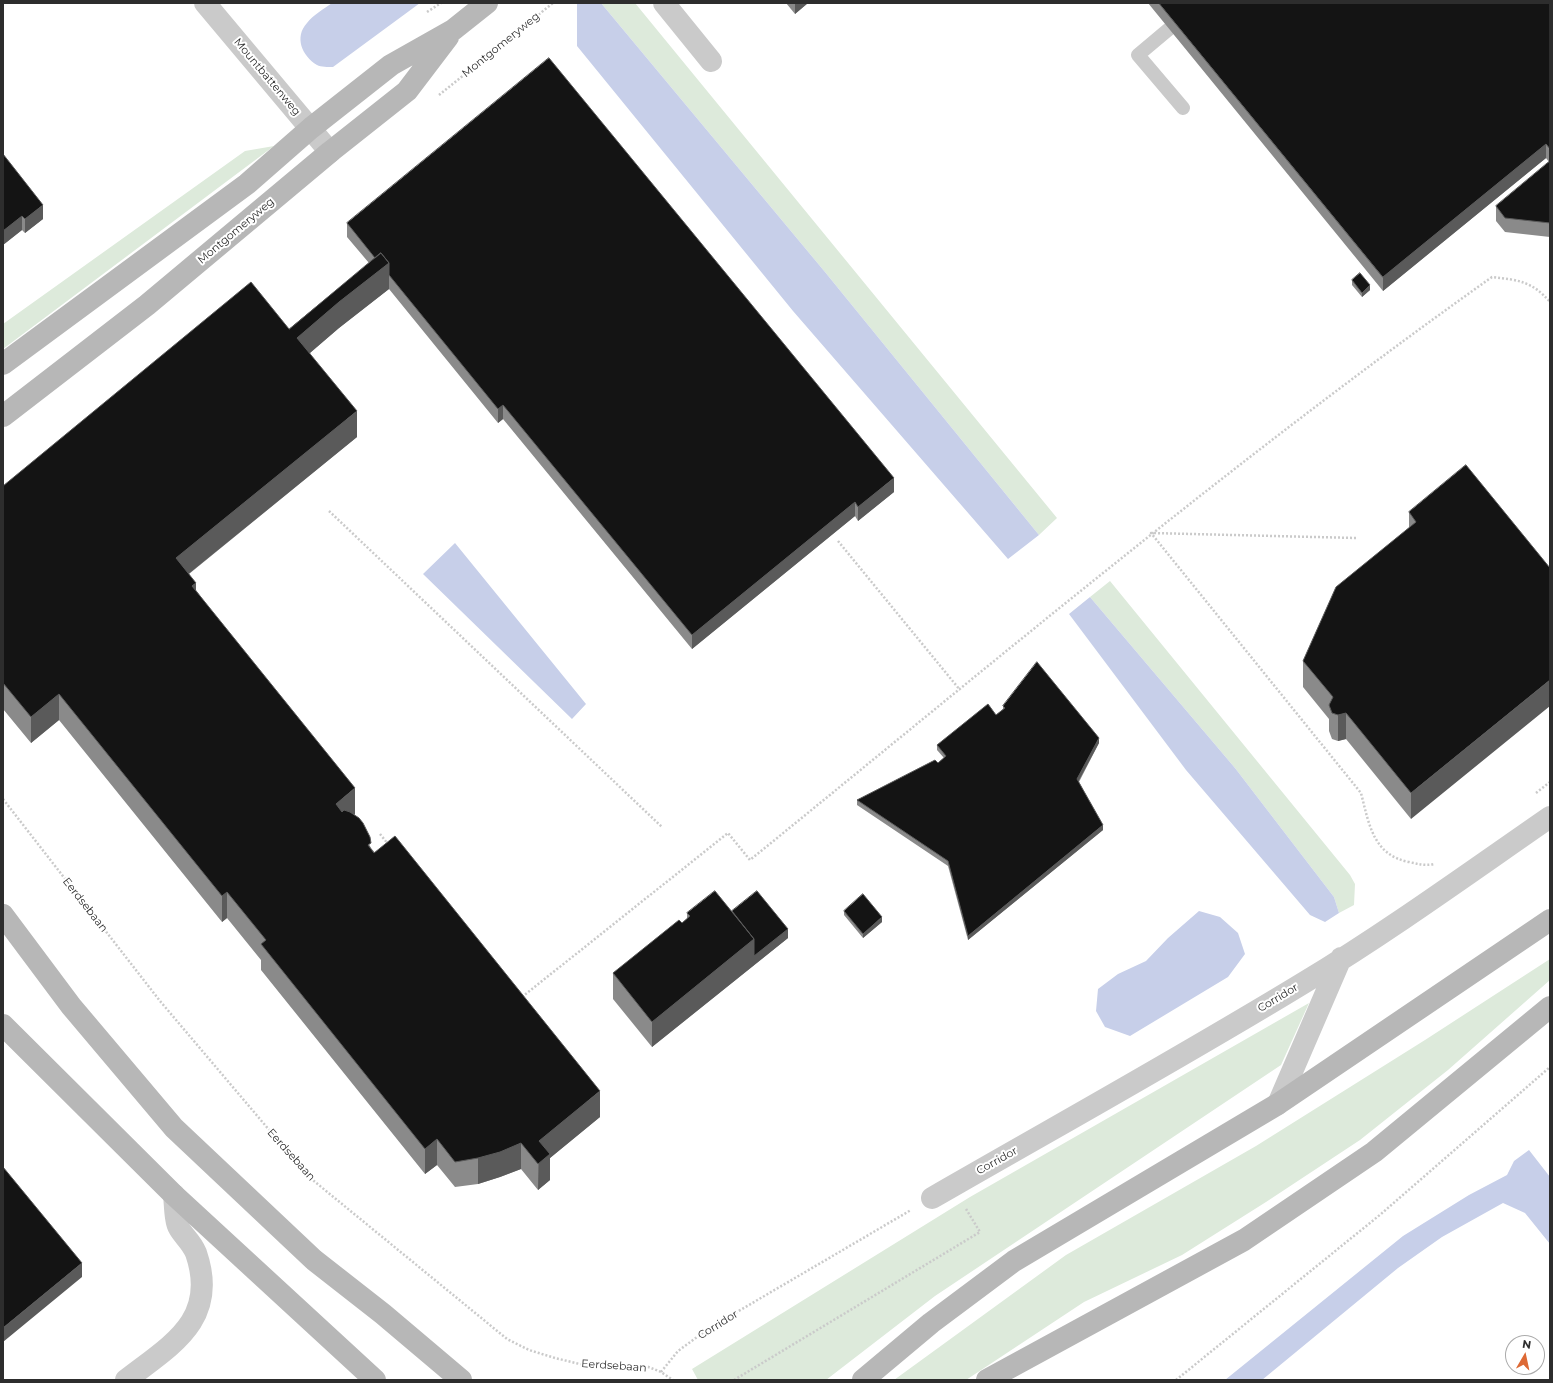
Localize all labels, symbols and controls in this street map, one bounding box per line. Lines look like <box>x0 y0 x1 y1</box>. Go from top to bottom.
street label: Montgomeryweg <box>460 10 542 80</box>
street label: Mountbattenweg <box>231 36 303 118</box>
street label: Montgomeryweg <box>195 195 277 267</box>
street label: Eerdsebaan <box>60 875 110 935</box>
street label: Corridor <box>1255 981 1301 1015</box>
street label: Eerdsebaan <box>264 1126 318 1184</box>
street label: Corridor <box>974 1144 1020 1178</box>
street label: Corridor <box>695 1308 741 1342</box>
north arrow <box>1505 1335 1545 1375</box>
text: N <box>1521 1337 1532 1352</box>
street label: Eerdsebaan <box>581 1357 647 1375</box>

